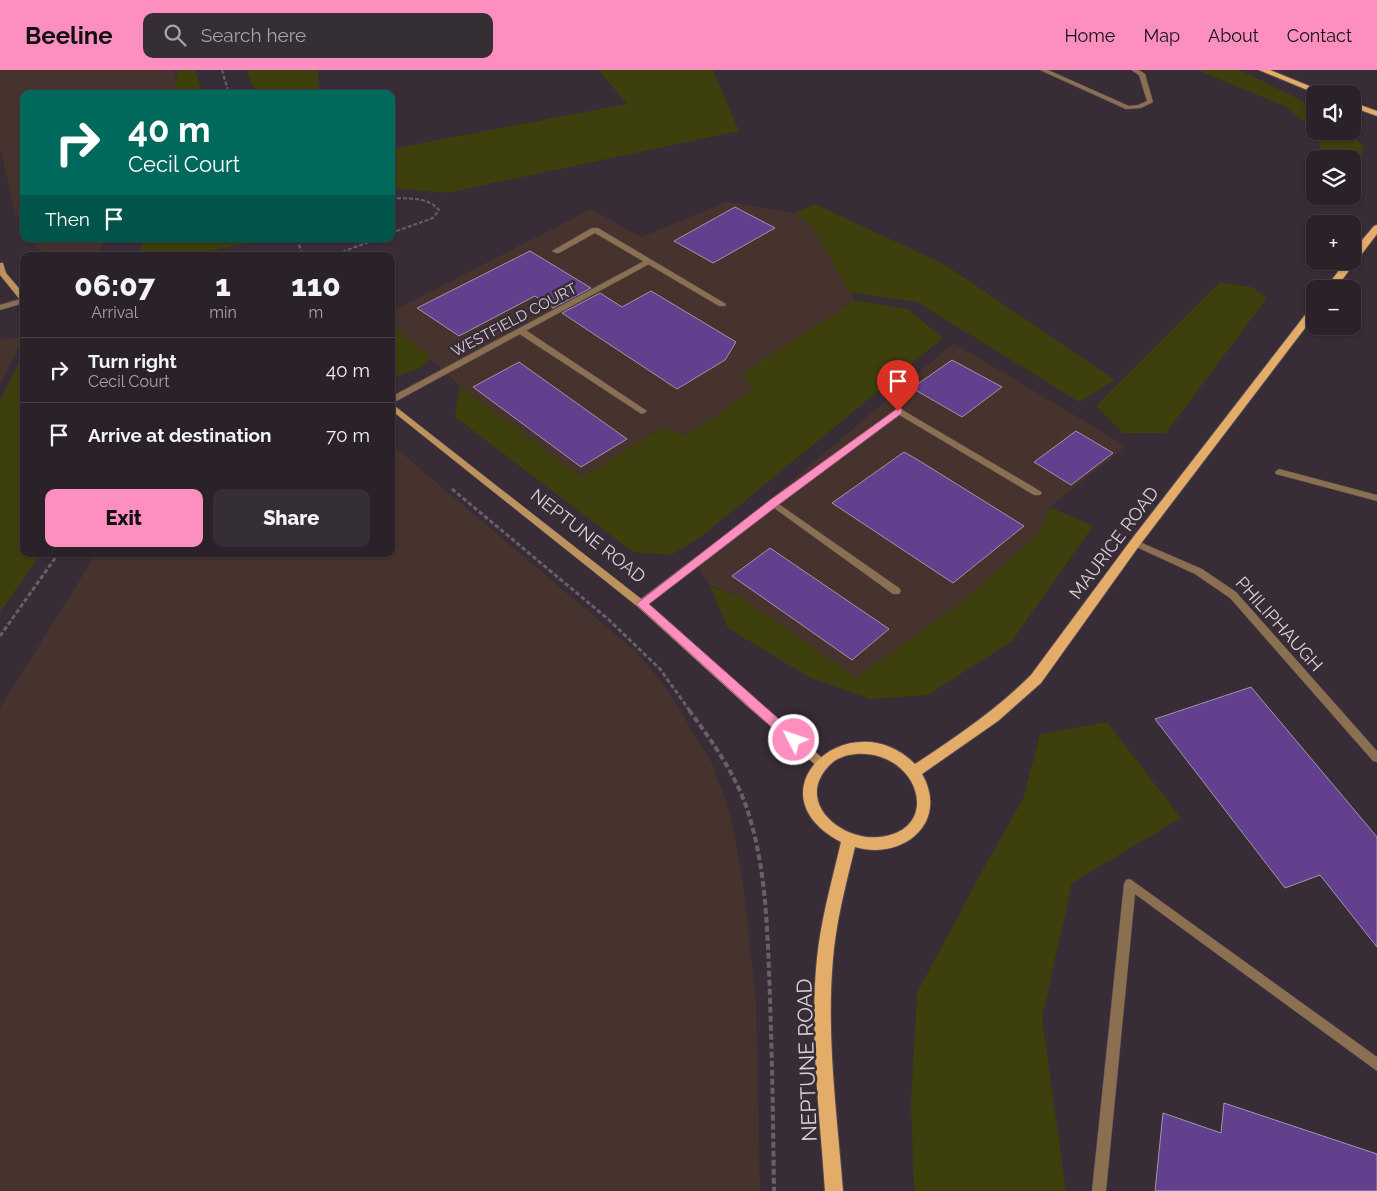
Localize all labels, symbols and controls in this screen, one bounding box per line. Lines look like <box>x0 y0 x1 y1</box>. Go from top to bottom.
search box <box>143 13 493 58</box>
text: Beeline <box>25 21 113 50</box>
icon: search <box>161 21 189 49</box>
text: Search here <box>201 24 306 46</box>
text: Home <box>1064 25 1115 46</box>
text: Map <box>1143 25 1180 46</box>
text: About <box>1208 25 1259 46</box>
text: Contact <box>1287 25 1352 46</box>
map controls <box>1306 85 1361 335</box>
button: sound <box>1306 85 1361 140</box>
text: 40 m <box>128 109 210 150</box>
icon: right <box>45 110 110 175</box>
button: layers <box>1306 150 1361 205</box>
text: Cecil Court <box>128 151 240 177</box>
icon: arrive <box>100 205 128 233</box>
text: Then <box>45 208 90 230</box>
button: + <box>1306 215 1361 270</box>
text: 06:07 <box>74 268 155 303</box>
text: 1 <box>215 268 231 303</box>
text: 110 <box>291 268 341 303</box>
street label: WESTFIELD COURT <box>448 279 580 361</box>
button: − <box>1306 280 1361 335</box>
text: Arrival <box>91 303 138 322</box>
text: min <box>209 303 237 322</box>
text: m <box>309 303 323 322</box>
text: Turn right <box>88 350 177 372</box>
icon: right <box>45 356 73 384</box>
text: 40 m <box>326 359 370 381</box>
pin <box>877 360 919 411</box>
icon: arrive <box>884 367 912 395</box>
text: Cecil Court <box>88 372 170 391</box>
icon: arrive <box>45 421 73 449</box>
text: Arrive at destination <box>88 424 272 446</box>
text: 70 m <box>326 424 370 446</box>
street label: MAURICE ROAD <box>1065 482 1163 603</box>
street label: NEPTUNE ROAD <box>527 484 650 587</box>
button: Exit <box>45 489 203 547</box>
button: Share <box>213 489 370 547</box>
street label: PHILIPHAUGH <box>1231 572 1327 675</box>
position arrow <box>767 713 819 765</box>
street label: NEPTUNE ROAD <box>791 978 822 1142</box>

